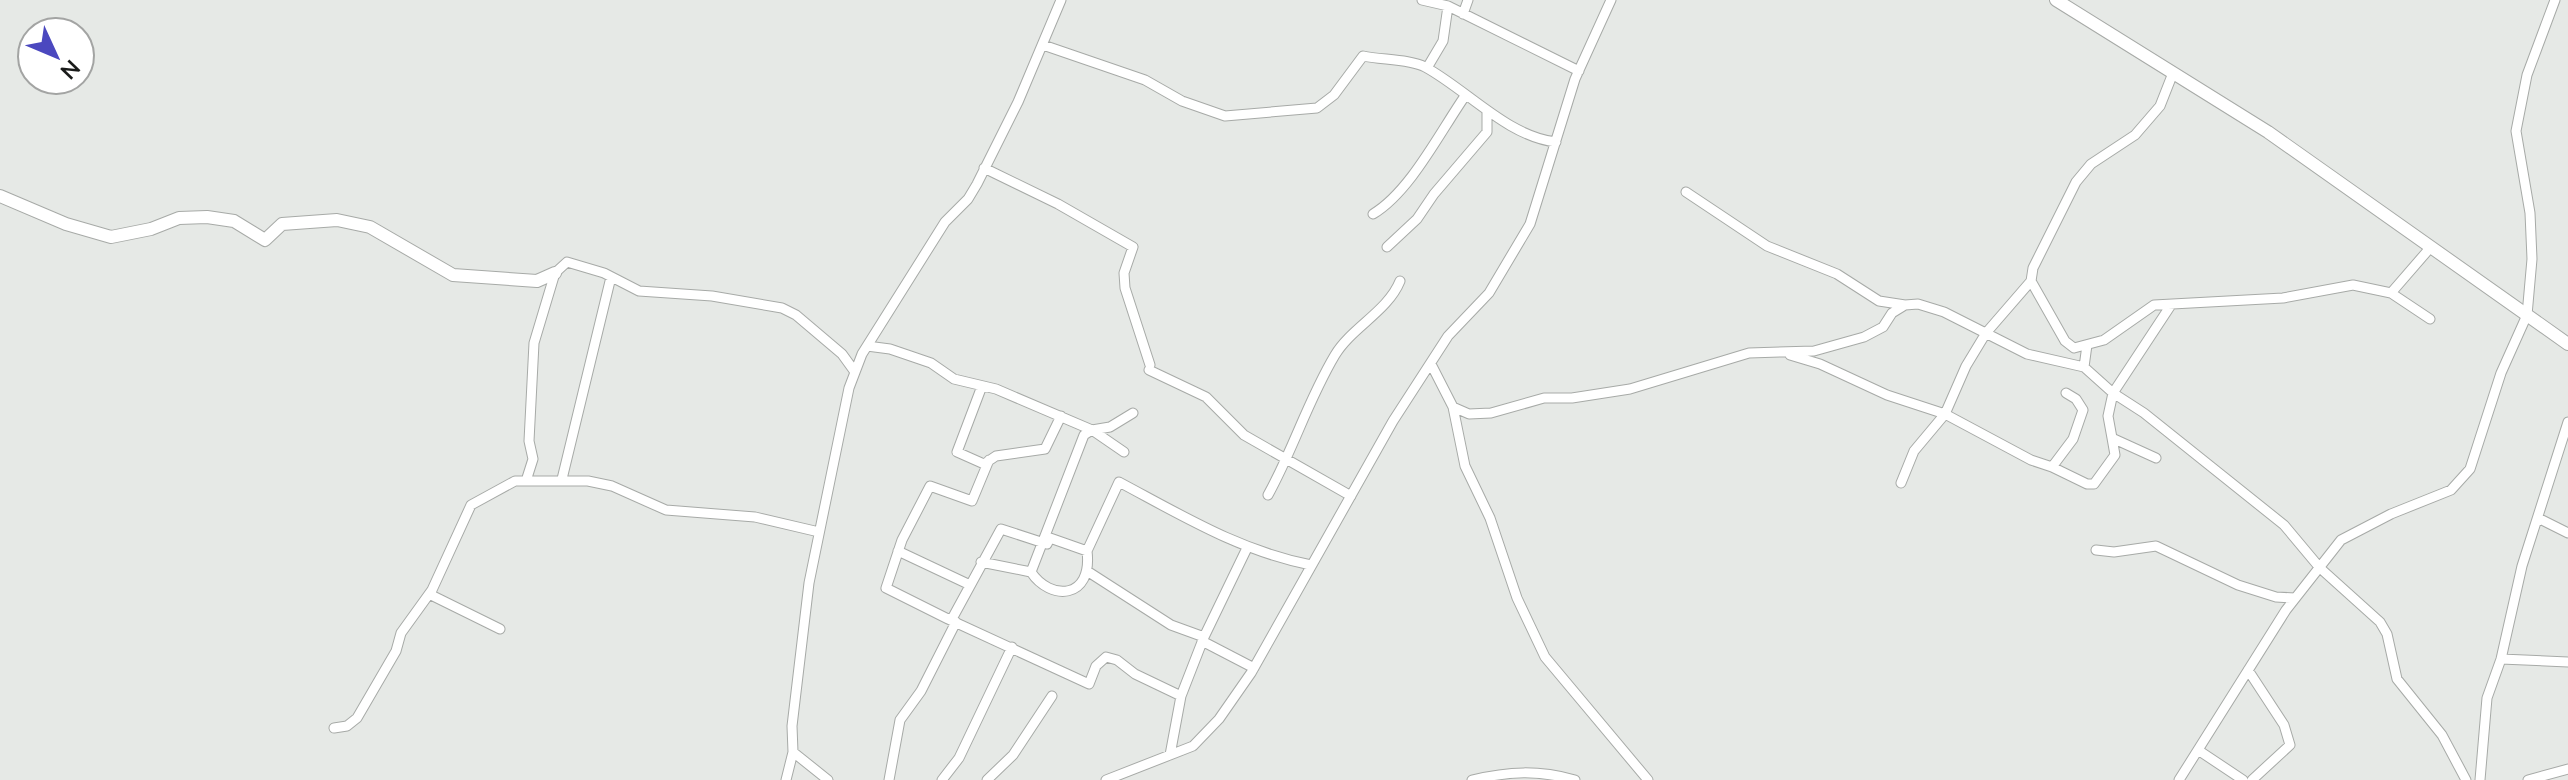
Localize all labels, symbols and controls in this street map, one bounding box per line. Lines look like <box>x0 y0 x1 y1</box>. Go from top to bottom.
north arrow <box>16 16 96 96</box>
text: N <box>55 54 86 86</box>

